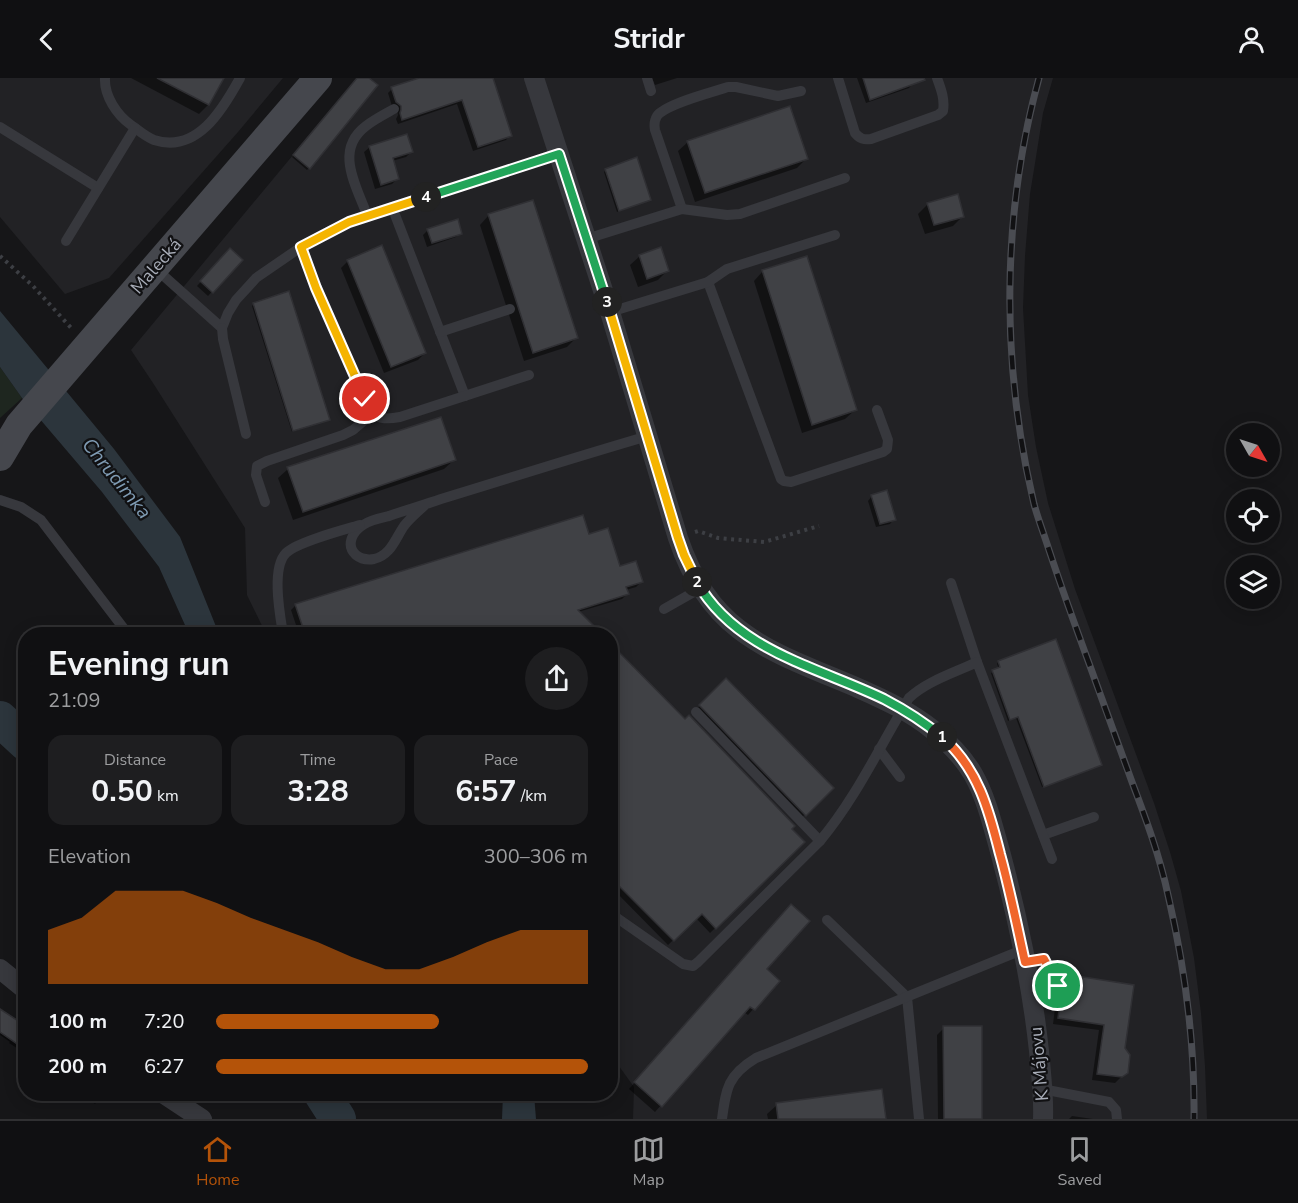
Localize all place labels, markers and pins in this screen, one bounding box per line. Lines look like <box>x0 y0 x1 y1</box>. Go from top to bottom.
pin: 4 <box>411 182 441 212</box>
pin: 3 <box>592 287 622 317</box>
pin <box>339 373 390 424</box>
pin: 2 <box>682 567 712 597</box>
pin: 1 <box>927 722 957 752</box>
pin <box>1032 960 1083 1011</box>

